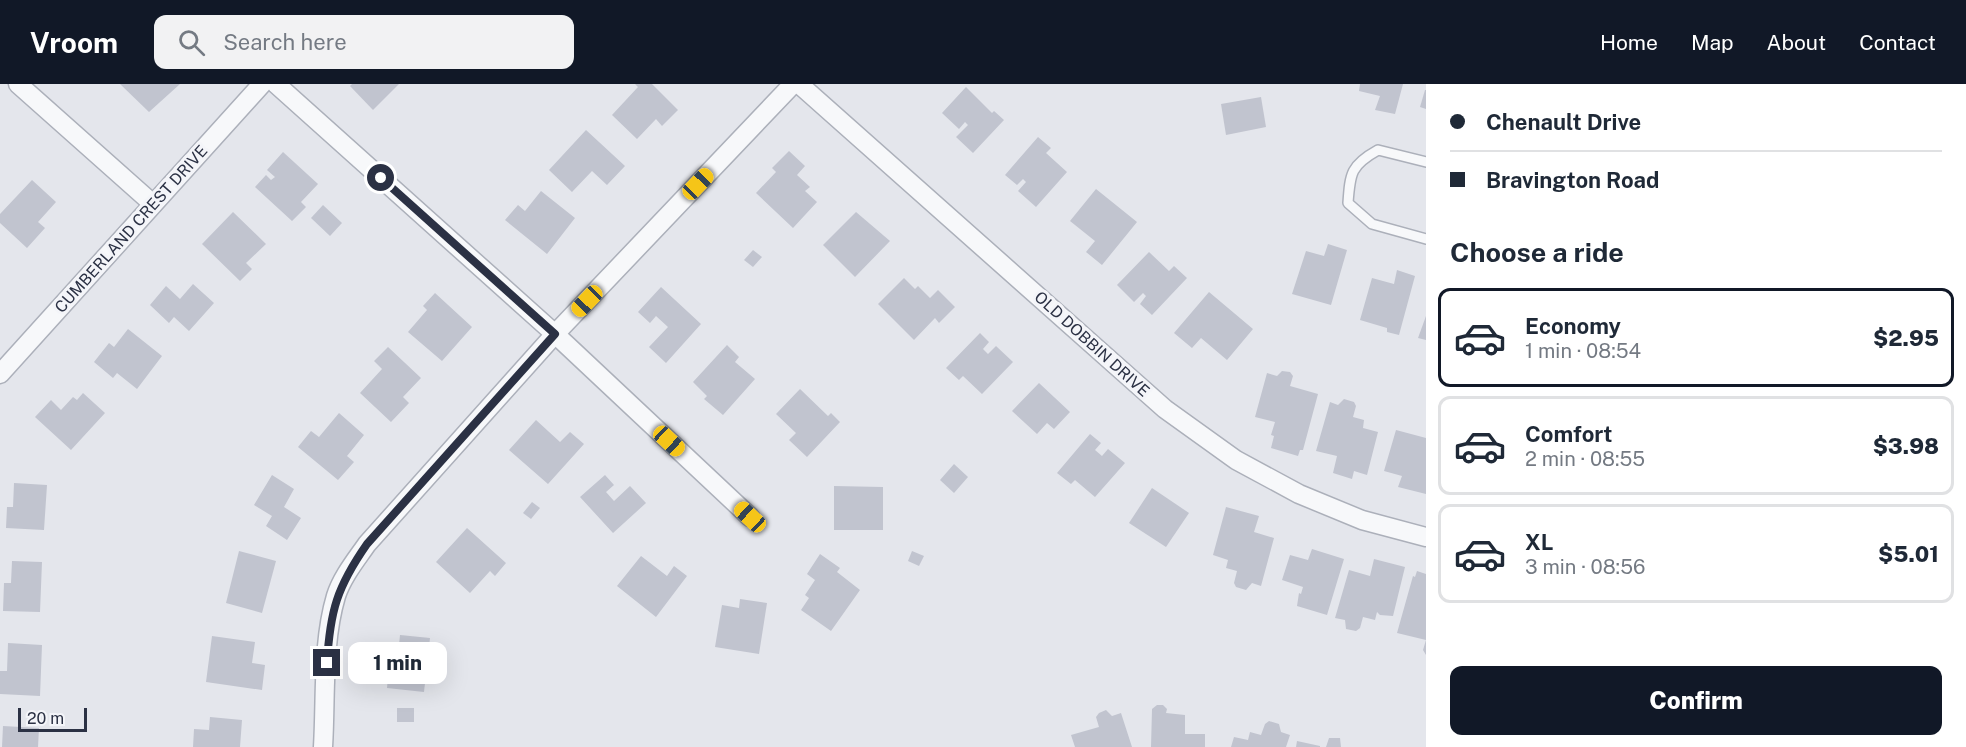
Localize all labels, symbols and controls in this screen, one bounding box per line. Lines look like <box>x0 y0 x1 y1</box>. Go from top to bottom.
search box <box>154 15 574 69</box>
text: Vroom <box>30 26 118 59</box>
icon: search <box>175 26 208 59</box>
text: Search here <box>223 29 347 55</box>
text: Home <box>1600 30 1658 55</box>
text: Map <box>1691 30 1734 55</box>
text: About <box>1767 30 1826 55</box>
text: Contact <box>1859 30 1936 55</box>
text: Chenault Drive <box>1486 109 1641 135</box>
street label: CUMBERLAND CREST DRIVE <box>51 141 211 317</box>
route start <box>367 164 394 191</box>
car <box>679 165 717 203</box>
text: Bravington Road <box>1486 167 1659 193</box>
text: Choose a ride <box>1450 236 1624 268</box>
car <box>568 282 606 320</box>
street label: OLD DOBBIN DRIVE <box>1031 287 1153 401</box>
icon: car <box>1453 311 1507 365</box>
text: Economy <box>1525 313 1621 339</box>
text: $2.95 <box>1873 325 1939 351</box>
text: 1 min · 08:54 <box>1525 339 1641 363</box>
icon: car <box>1453 419 1507 473</box>
text: Comfort <box>1525 421 1612 447</box>
car <box>650 422 688 460</box>
text: $3.98 <box>1873 433 1939 459</box>
text: 2 min · 08:55 <box>1525 447 1645 471</box>
car <box>731 498 769 536</box>
icon: car <box>1453 527 1507 581</box>
text: XL <box>1525 529 1553 555</box>
text: $5.01 <box>1878 541 1939 567</box>
text: 3 min · 08:56 <box>1525 555 1645 579</box>
callout: 1 min <box>348 642 447 684</box>
route end <box>313 649 340 676</box>
text: 1 min <box>373 651 422 675</box>
button: Confirm <box>1450 666 1942 735</box>
scale bar <box>18 705 87 732</box>
text: 20 m <box>27 709 64 728</box>

